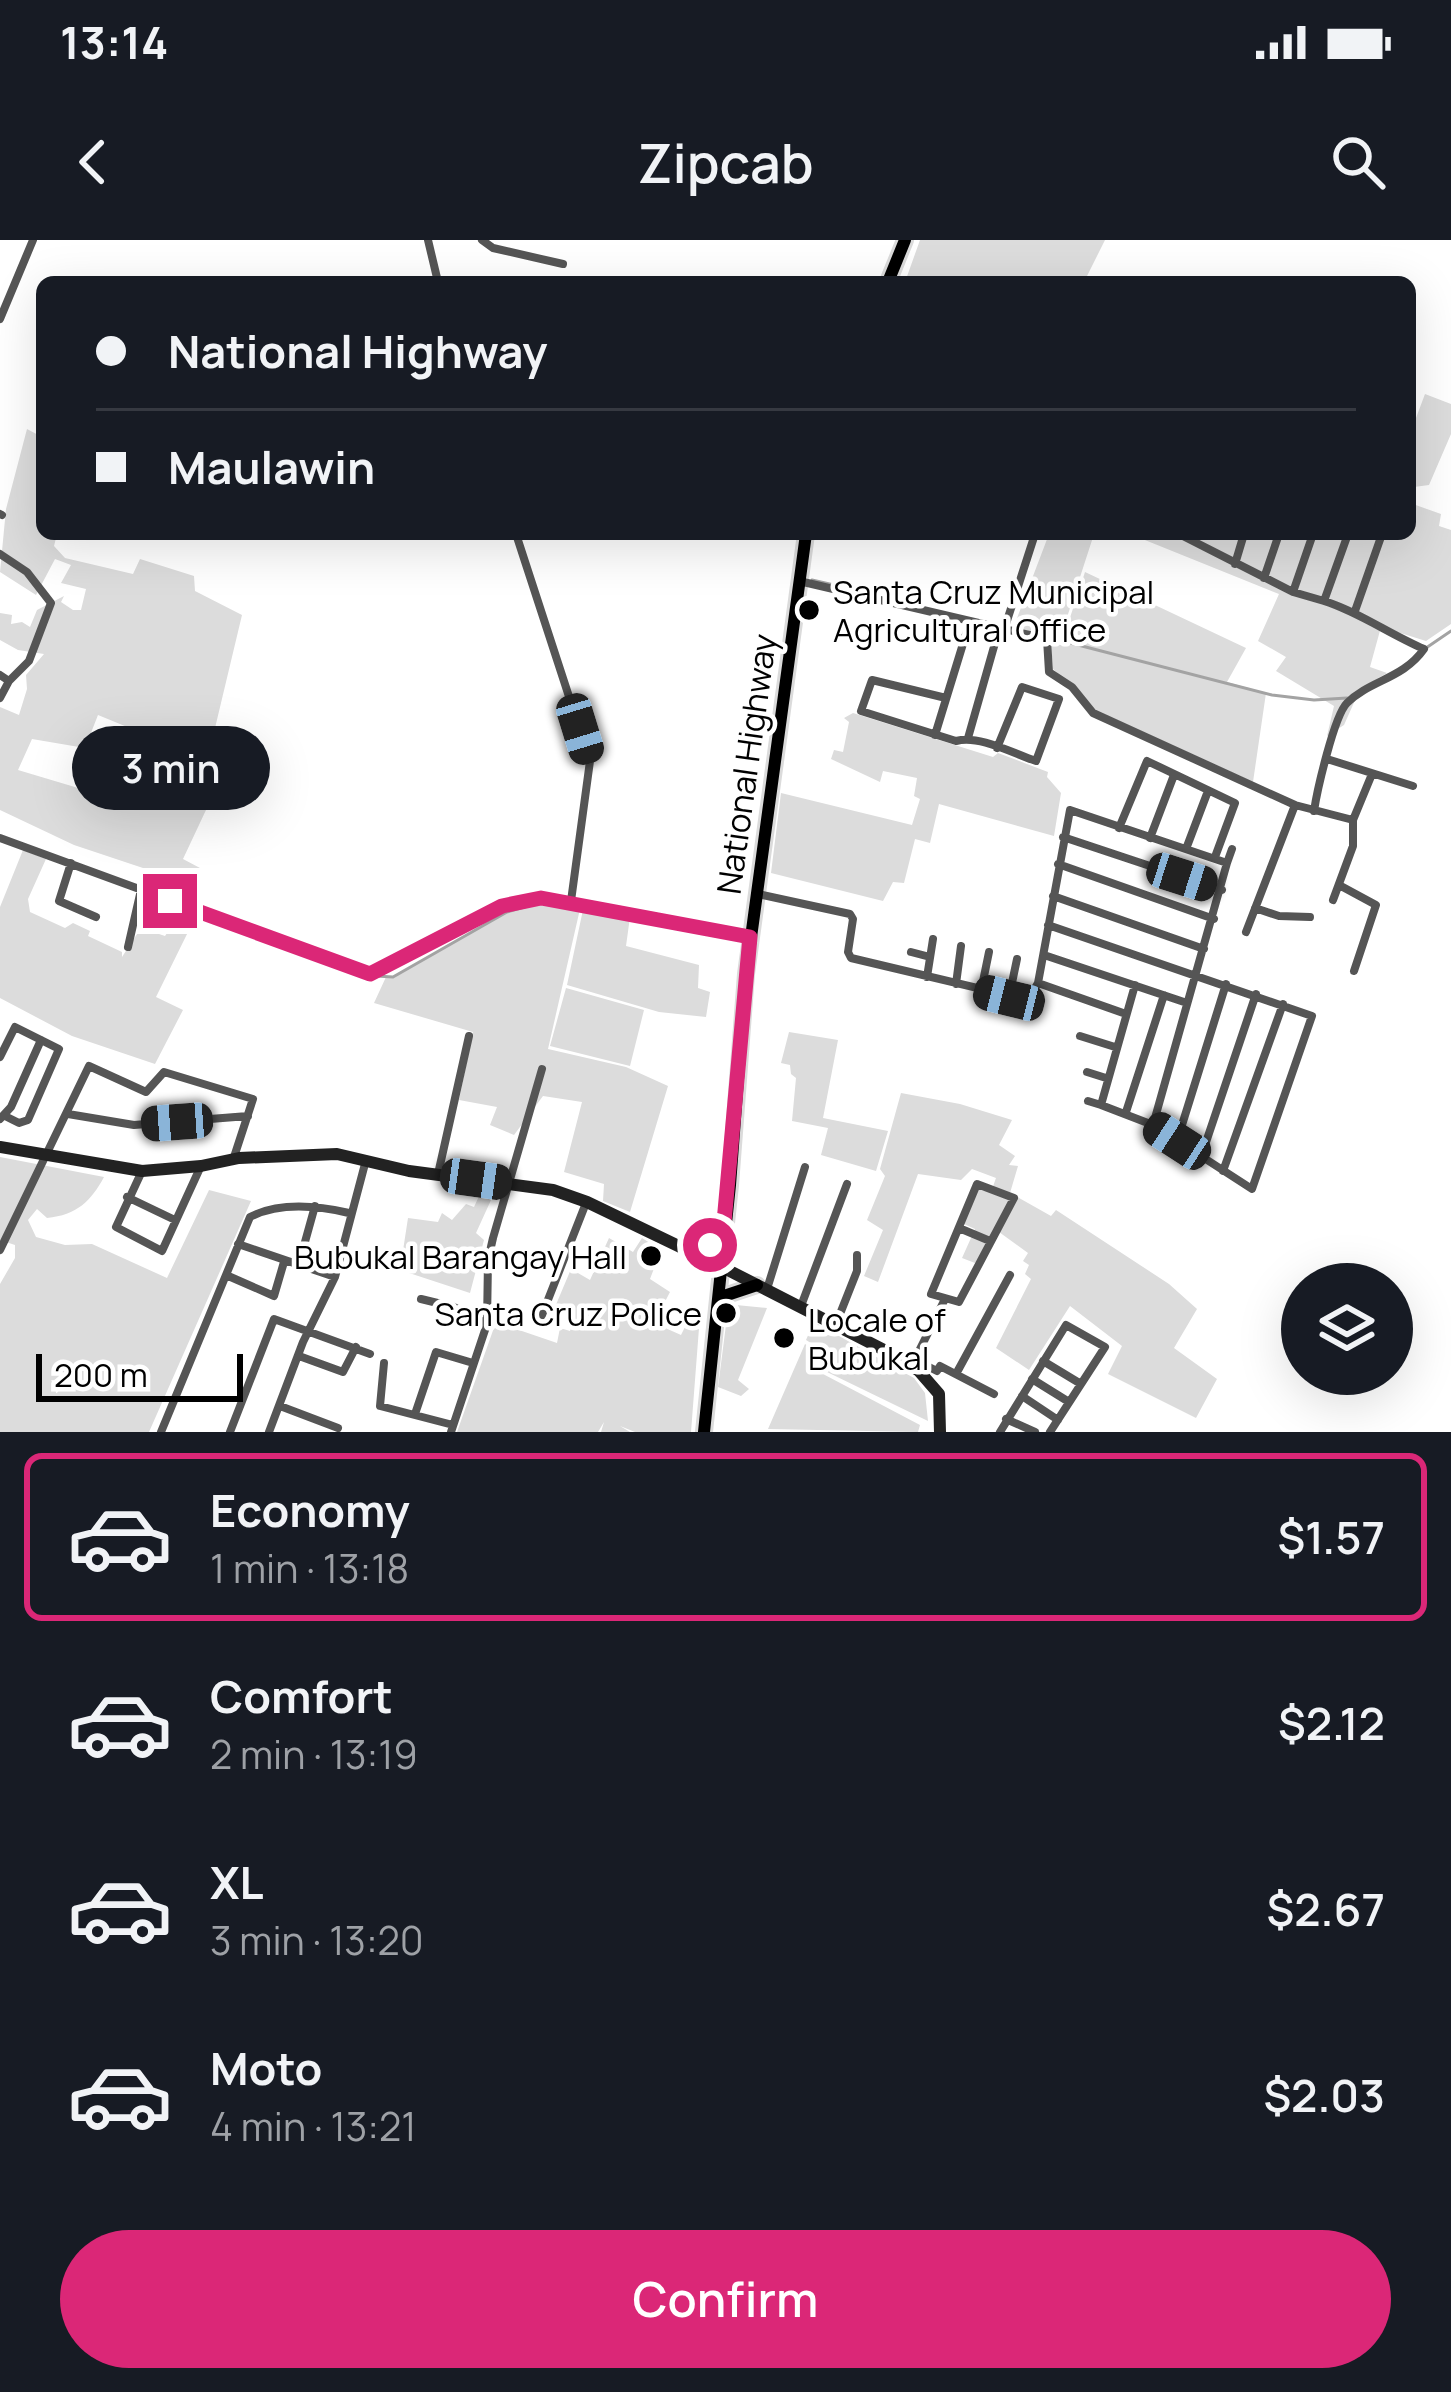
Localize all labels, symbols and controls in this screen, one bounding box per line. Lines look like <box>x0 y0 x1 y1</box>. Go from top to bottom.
text: 13:14 <box>60 11 168 73</box>
text: Zipcab <box>638 125 813 199</box>
icon: back <box>60 129 126 195</box>
icon: search <box>1325 129 1391 195</box>
text: National Highway <box>168 320 547 382</box>
text: Maulawin <box>168 436 375 498</box>
place label: Santa Cruz Municipal Agricultural Office <box>833 569 1154 652</box>
marker: Santa Cruz Municipal Agricultural Office <box>796 597 822 623</box>
street label: National Highway <box>705 631 787 897</box>
car <box>552 689 608 769</box>
callout: 3 min <box>71 727 269 811</box>
text: 3 min <box>122 741 220 795</box>
car <box>1142 849 1222 905</box>
route end <box>143 874 197 928</box>
car <box>970 972 1048 1024</box>
car <box>140 1102 214 1142</box>
car <box>1137 1106 1217 1176</box>
car <box>438 1156 514 1202</box>
route start <box>683 1218 737 1272</box>
place label: Bubukal Barangay Hall <box>294 1234 627 1279</box>
marker: Bubukal Barangay Hall <box>638 1243 664 1269</box>
map controls <box>1281 1263 1413 1395</box>
button: layers <box>1281 1263 1413 1395</box>
place label: Santa Cruz Police <box>435 1291 702 1336</box>
place label: Locale of Bubukal <box>808 1297 946 1380</box>
marker: Santa Cruz Police <box>713 1300 739 1326</box>
marker: Locale of Bubukal <box>771 1325 797 1351</box>
scale bar <box>36 1348 243 1401</box>
text: 200 m <box>54 1352 148 1397</box>
text: Economy <box>210 1479 410 1541</box>
icon: car <box>66 1483 174 1591</box>
text: $1.57 <box>1277 1506 1385 1568</box>
text: 1 min · 13:18 <box>210 1541 409 1595</box>
text: Comfort <box>210 1665 393 1727</box>
icon: car <box>66 1669 174 1777</box>
text: $2.12 <box>1278 1692 1385 1754</box>
text: 2 min · 13:19 <box>210 1727 418 1781</box>
text: XL <box>210 1851 264 1913</box>
icon: car <box>66 1855 174 1963</box>
text: $2.67 <box>1267 1878 1385 1940</box>
text: 3 min · 13:20 <box>210 1913 424 1967</box>
text: Moto <box>210 2037 322 2099</box>
icon: car <box>66 2041 174 2149</box>
text: $2.03 <box>1263 2064 1385 2126</box>
text: 4 min · 13:21 <box>210 2099 416 2153</box>
button: Confirm <box>60 2230 1391 2368</box>

